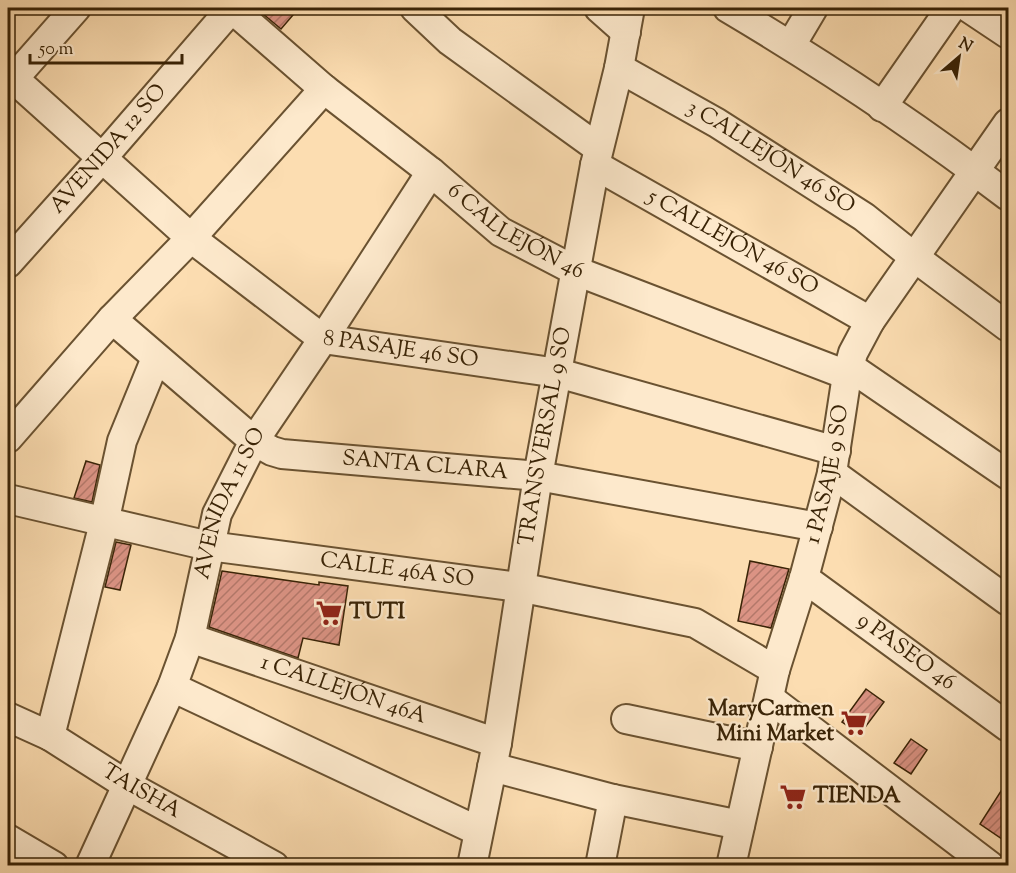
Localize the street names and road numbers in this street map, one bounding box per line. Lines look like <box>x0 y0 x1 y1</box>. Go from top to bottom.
street label: AVENIDA 12 SO <box>43 77 175 222</box>
street label: 3 CALLEJÓN 46 SO <box>680 93 861 223</box>
street label: 6 CALLEJÓN 46 <box>439 176 588 288</box>
street label: 5 CALLEJÓN 46 SO <box>639 181 824 304</box>
street label: 8 PASAJE 46 SO <box>321 323 480 377</box>
street label: TRANSVERSAL 9 SO <box>511 324 581 548</box>
street label: 1 PASAJE 9 SO <box>798 402 858 548</box>
street label: AVENIDA 11 SO <box>187 422 274 582</box>
street label: SANTA CLARA <box>341 443 510 489</box>
street label: CALLE 46A SO <box>318 545 476 597</box>
street label: 9 PASEO 46 <box>850 605 962 699</box>
street label: 1 CALLEJÓN 46A <box>256 647 430 734</box>
street label: TAISHA <box>95 757 187 828</box>

